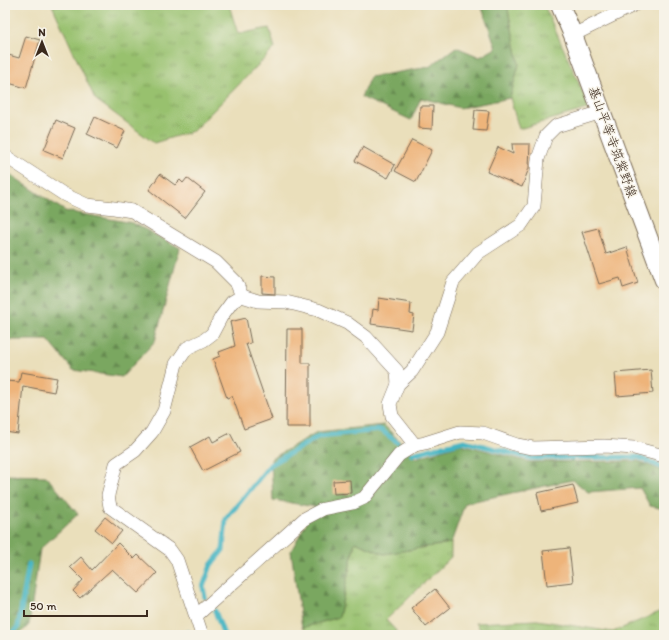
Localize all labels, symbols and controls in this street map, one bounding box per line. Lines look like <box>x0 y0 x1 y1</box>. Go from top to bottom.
north arrow <box>22 22 62 62</box>
text: N <box>38 26 46 39</box>
street label: 基山平等寺筑紫野線 <box>586 84 640 200</box>
scale bar <box>24 592 147 618</box>
text: 50 m <box>30 599 56 613</box>

